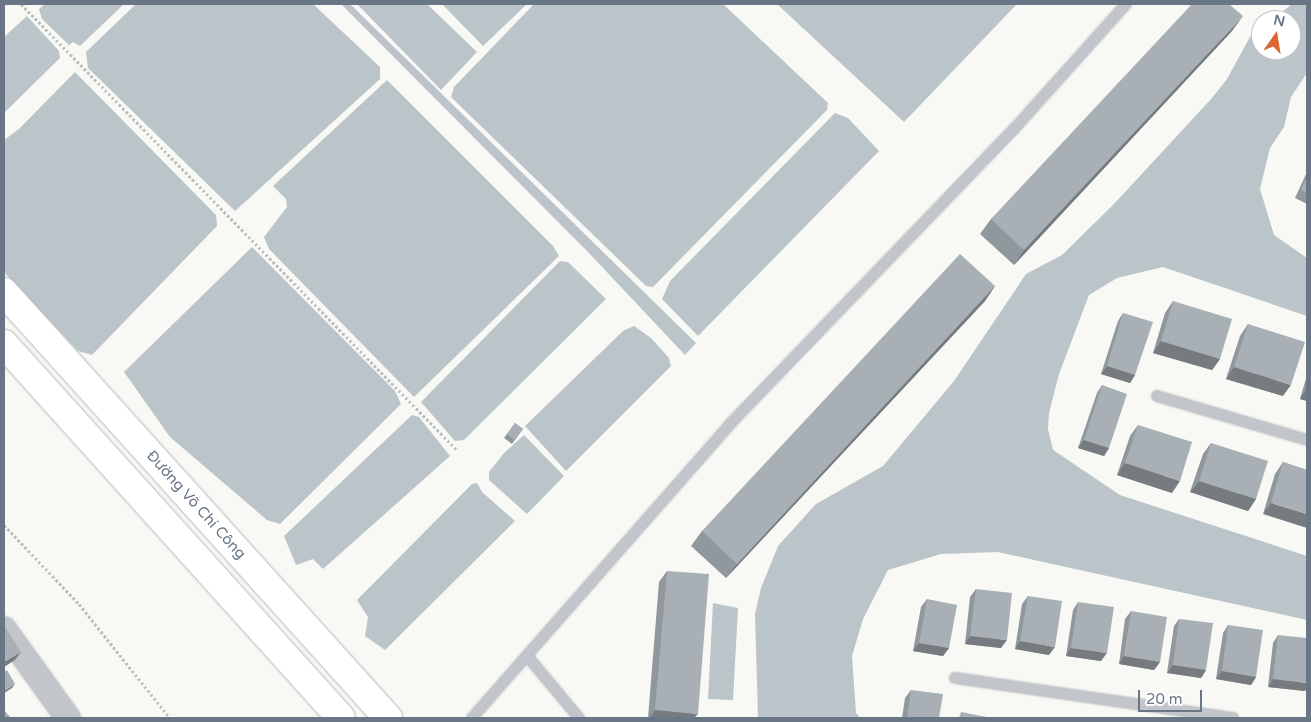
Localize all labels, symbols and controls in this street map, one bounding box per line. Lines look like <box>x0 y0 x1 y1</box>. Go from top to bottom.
north arrow <box>1251 10 1301 60</box>
text: N <box>1272 11 1287 30</box>
street label: Đường Võ Chí Công <box>143 447 249 563</box>
scale bar <box>1141 680 1205 712</box>
text: 20 m <box>1146 690 1183 708</box>

